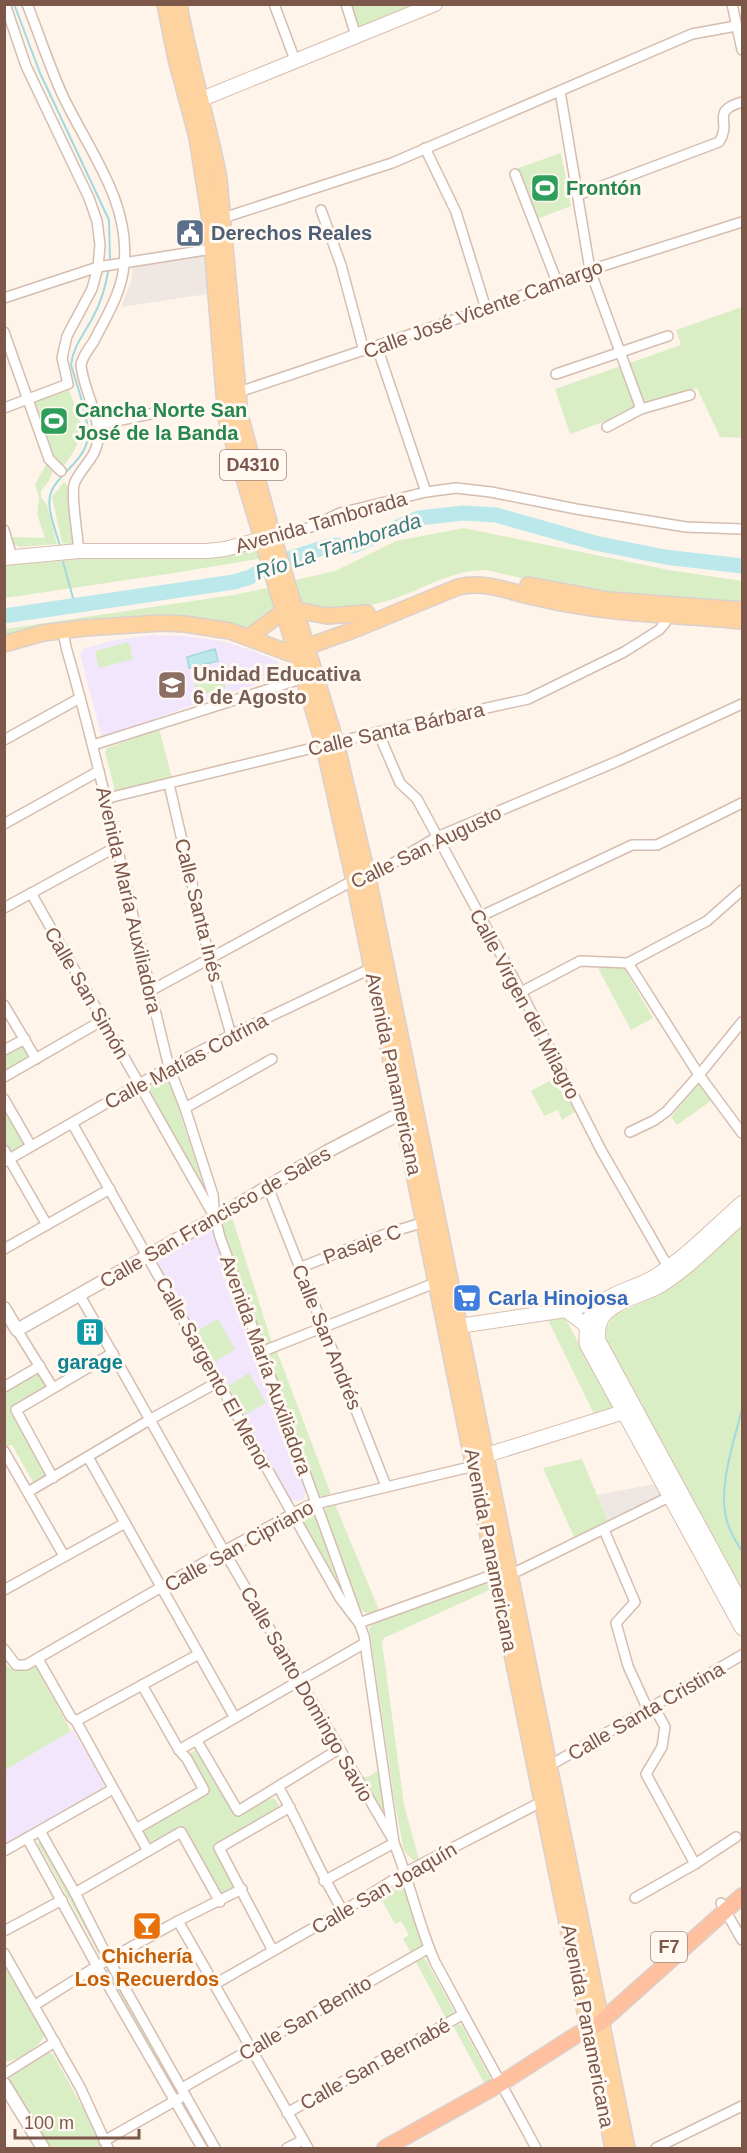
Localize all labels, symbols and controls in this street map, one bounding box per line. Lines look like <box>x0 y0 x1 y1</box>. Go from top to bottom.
sports icon: Frontón <box>529 172 561 204</box>
place label: Frontón <box>566 177 642 199</box>
public building icon: Derechos Reales <box>174 217 206 249</box>
place label: Derechos Reales <box>211 222 372 244</box>
street label: Calle José Vicente Camargo <box>360 255 606 363</box>
place label: Cancha Norte San José de la Banda <box>75 399 247 444</box>
sports icon: Cancha Norte San José de la Banda <box>38 405 70 437</box>
road number: D4310 <box>220 450 286 480</box>
street label: Avenida Tamborada <box>233 487 410 557</box>
water label: Río La Tamborada <box>252 508 424 584</box>
place label: Unidad Educativa 6 de Agosto <box>193 663 362 708</box>
school or university icon: Unidad Educativa 6 de Agosto <box>156 669 188 701</box>
street label: Calle Santa Bárbara <box>306 698 487 760</box>
street label: Avenida María Auxiliadora <box>92 784 166 1016</box>
street label: Calle San Augusto <box>347 801 505 893</box>
street label: Calle Santa Inés <box>171 836 227 984</box>
street label: Calle Virgen del Milagro <box>466 905 584 1103</box>
street label: Calle San Simón <box>40 923 134 1063</box>
street label: Avenida Panamericana <box>362 971 426 1178</box>
street label: Calle Matías Cotrina <box>101 1008 272 1113</box>
street label: Calle San Francisco de Sales <box>96 1142 334 1292</box>
street label: Pasaje C <box>320 1220 404 1268</box>
street label: Avenida María Auxiliadora <box>216 1252 316 1479</box>
street label: Calle San Andrés <box>288 1261 366 1413</box>
street label: Calle Sargento El Menor <box>152 1273 277 1475</box>
supermarket icon: Carla Hinojosa <box>451 1282 483 1314</box>
place label: Carla Hinojosa <box>488 1287 629 1309</box>
building icon: garage <box>74 1316 106 1348</box>
place label: garage <box>57 1351 123 1373</box>
street label: Avenida Panamericana <box>461 1447 522 1654</box>
street label: Calle San Cipriano <box>161 1496 317 1596</box>
street label: Calle Santo Domingo Savio <box>236 1583 378 1805</box>
street label: Calle Santa Cristina <box>564 1657 729 1765</box>
street label: Calle San Joaquín <box>308 1838 460 1938</box>
bar icon: Chichería Los Recuerdos <box>131 1910 163 1942</box>
street label: Avenida Panamericana <box>558 1923 619 2130</box>
road number: F7 <box>651 1932 687 1962</box>
place label: Chichería Los Recuerdos <box>75 1945 219 1990</box>
street label: Calle San Benito <box>235 1971 375 2065</box>
street label: Calle San Bernabé <box>296 2014 454 2114</box>
scale bar <box>15 2102 140 2140</box>
text: 100 m <box>24 2113 74 2133</box>

